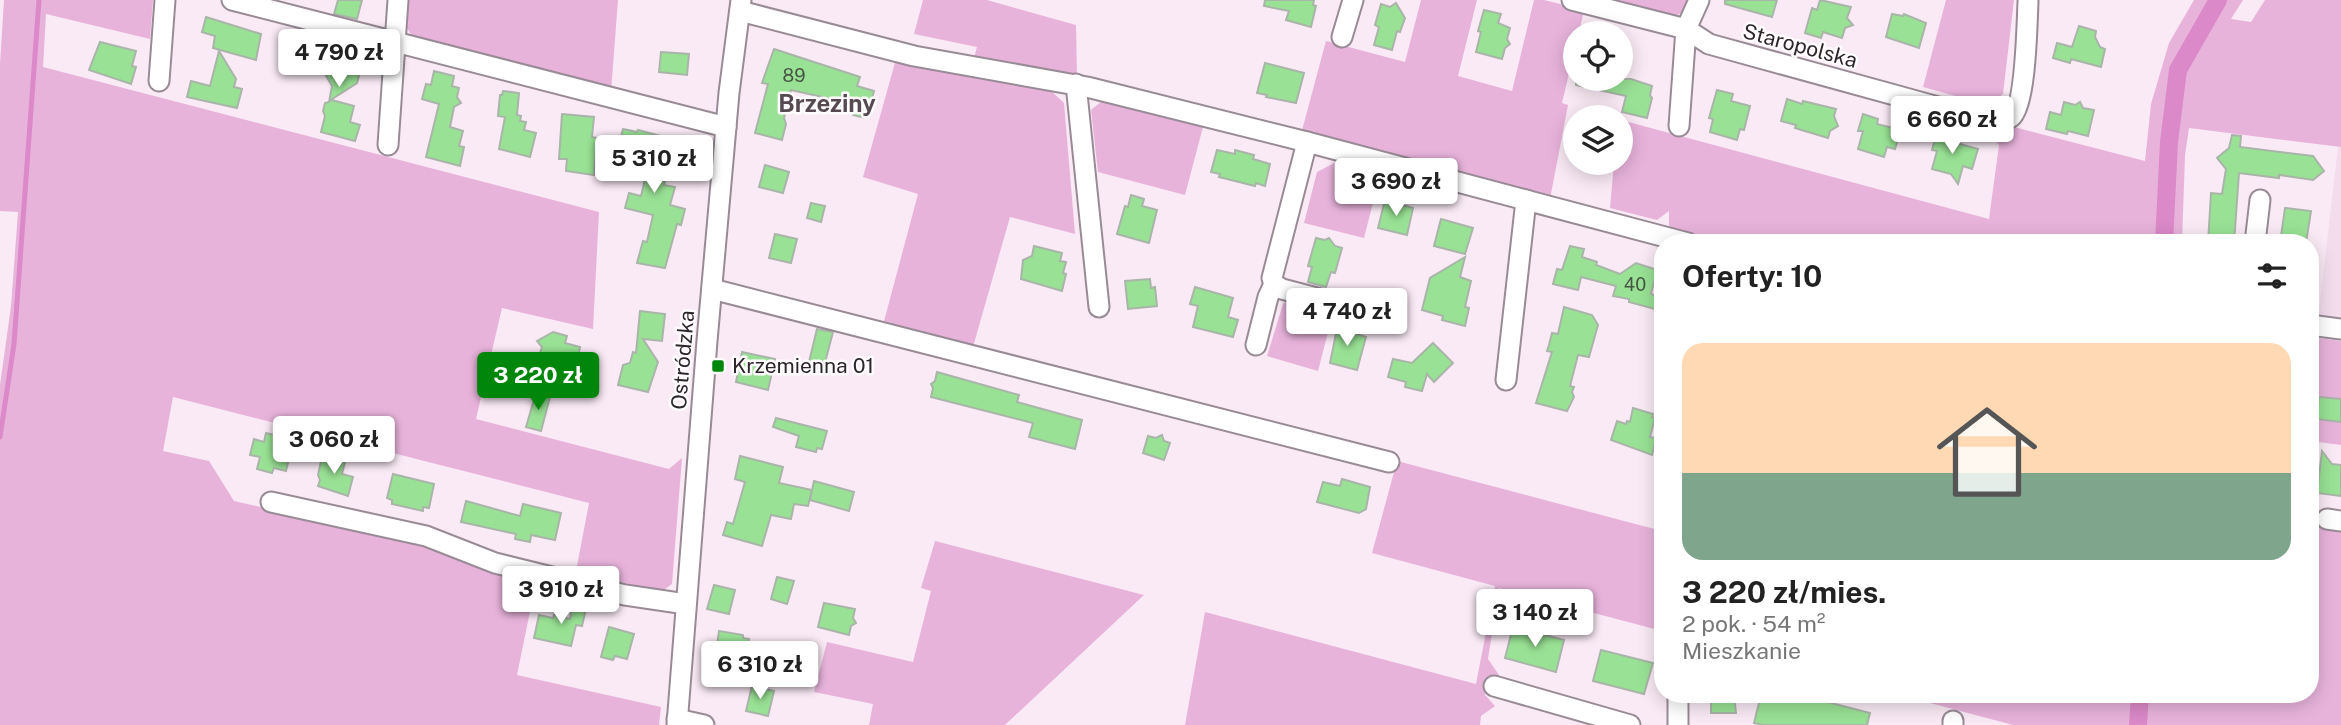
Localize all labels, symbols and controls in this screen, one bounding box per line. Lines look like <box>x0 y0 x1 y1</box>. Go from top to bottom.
street label: Staropolska <box>1740 18 1860 73</box>
map controls <box>1563 21 1633 175</box>
button: locate <box>1563 21 1633 91</box>
pin: 4 790 zł <box>267 29 411 89</box>
text: 4 790 zł <box>294 38 384 65</box>
house number: 89 <box>783 65 805 86</box>
district label: Brzeziny <box>778 89 876 117</box>
pin: 6 660 zł <box>1880 96 2024 156</box>
button: layers <box>1563 105 1633 175</box>
text: 6 660 zł <box>1907 105 1997 132</box>
pin: 5 310 zł <box>582 136 726 195</box>
text: 5 310 zł <box>611 144 697 171</box>
pin: 3 690 zł <box>1324 158 1468 218</box>
text: 3 690 zł <box>1351 167 1441 194</box>
icon: filters <box>2253 257 2291 295</box>
text: Oferty: 10 <box>1682 258 1822 294</box>
house number: 40 <box>1624 274 1646 295</box>
pin: 4 740 zł <box>1275 288 1419 348</box>
text: 4 740 zł <box>1302 297 1392 324</box>
street label: Ostródzka <box>666 309 699 411</box>
pin: 3 220 zł <box>466 352 610 412</box>
place label: Krzemienna 01 <box>732 353 874 378</box>
marker: Krzemienna 01 <box>710 358 726 374</box>
text: 3 220 zł <box>493 361 583 388</box>
icon: home <box>1924 389 2050 515</box>
pin: 3 060 zł <box>262 416 406 476</box>
text: 3 060 zł <box>289 425 379 452</box>
pin: 3 910 zł <box>489 566 633 626</box>
text: 3 220 zł/mies. <box>1682 574 1886 610</box>
text: 3 910 zł <box>518 575 604 602</box>
pin: 3 140 zł <box>1463 590 1607 649</box>
text: 3 140 zł <box>1492 598 1578 625</box>
text: 2 pok. · 54 m² <box>1682 610 1825 637</box>
text: Mieszkanie <box>1682 637 1801 664</box>
pin: 6 310 zł <box>688 642 832 701</box>
text: 6 310 zł <box>717 650 803 677</box>

